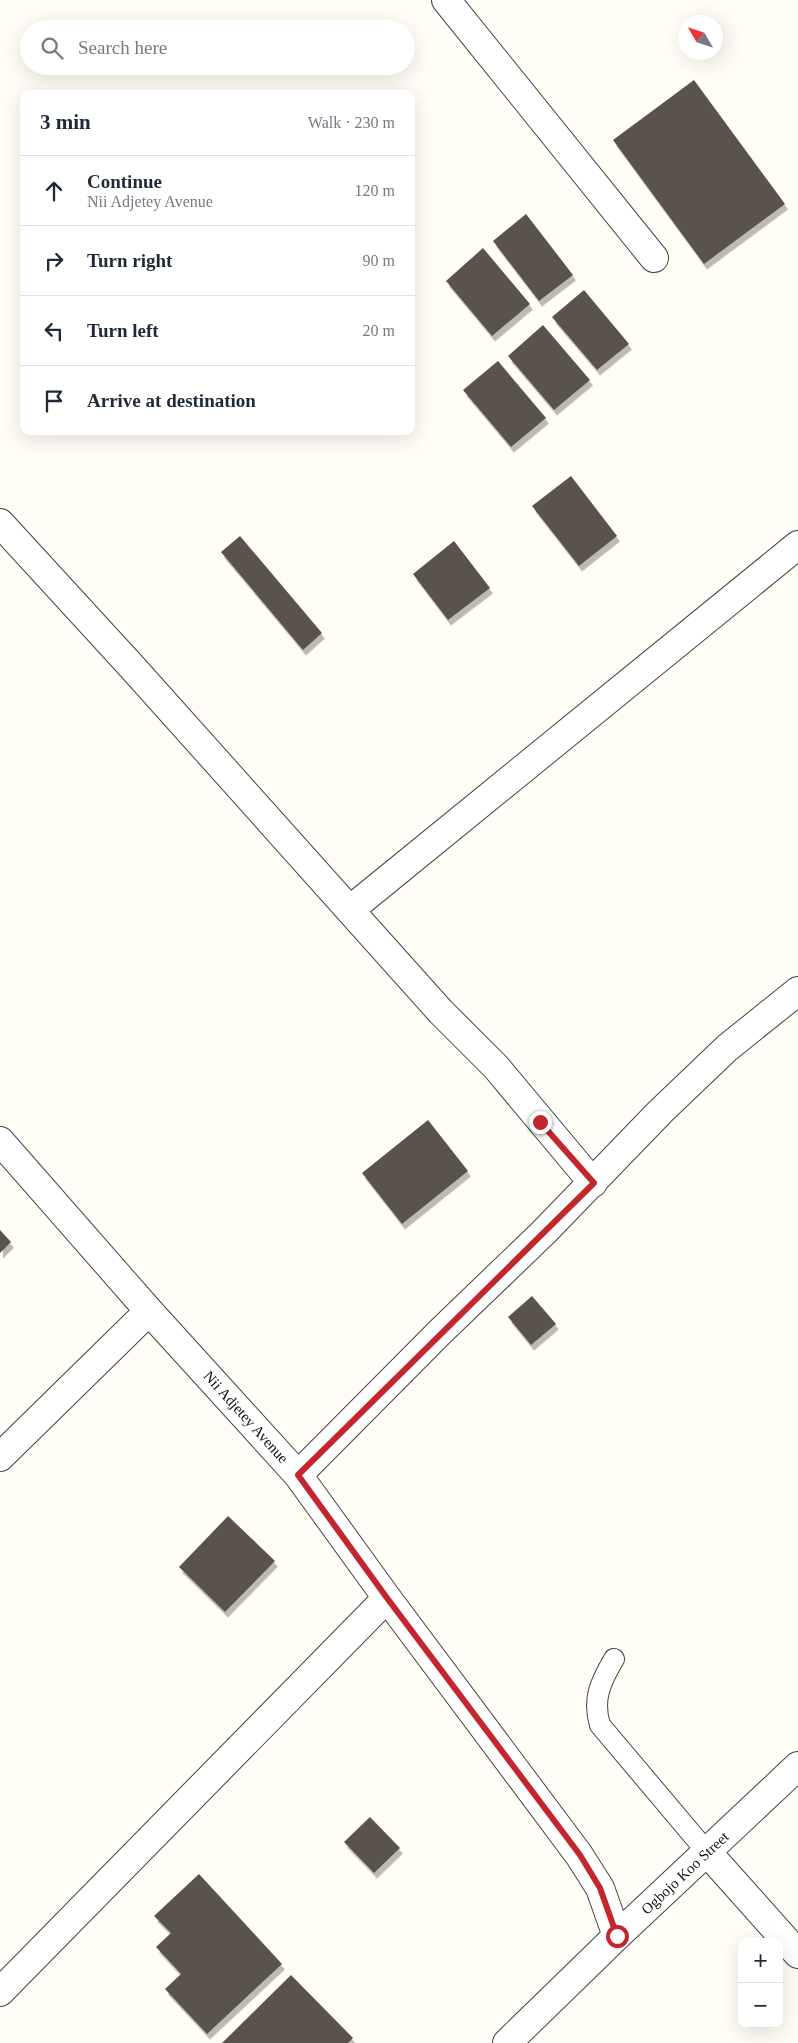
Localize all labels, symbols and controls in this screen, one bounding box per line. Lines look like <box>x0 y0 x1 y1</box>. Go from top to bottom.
north arrow <box>678 15 723 60</box>
search box <box>20 20 415 75</box>
icon: search <box>38 34 66 62</box>
text: Search here <box>78 37 167 58</box>
text: 3 min <box>40 110 91 134</box>
text: Walk · 230 m <box>308 114 395 131</box>
text: Continue <box>87 171 162 192</box>
icon: ahead <box>40 177 68 205</box>
text: 120 m <box>355 182 395 199</box>
text: Nii Adjetey Avenue <box>87 193 213 210</box>
icon: right <box>40 247 68 275</box>
text: Turn right <box>87 250 172 271</box>
text: 90 m <box>363 252 395 269</box>
icon: left <box>40 317 68 345</box>
text: Turn left <box>87 320 159 341</box>
text: 20 m <box>363 322 395 339</box>
icon: arrive <box>40 387 68 415</box>
text: Arrive at destination <box>87 390 256 411</box>
route end <box>529 1111 552 1134</box>
street label: Nii Adjetey Avenue <box>201 1368 292 1466</box>
street label: Ogbojo Koo Street <box>638 1828 733 1917</box>
route start <box>606 1925 629 1948</box>
map controls <box>738 1938 783 2028</box>
button: + <box>738 1938 783 1983</box>
button: − <box>738 1983 783 2028</box>

